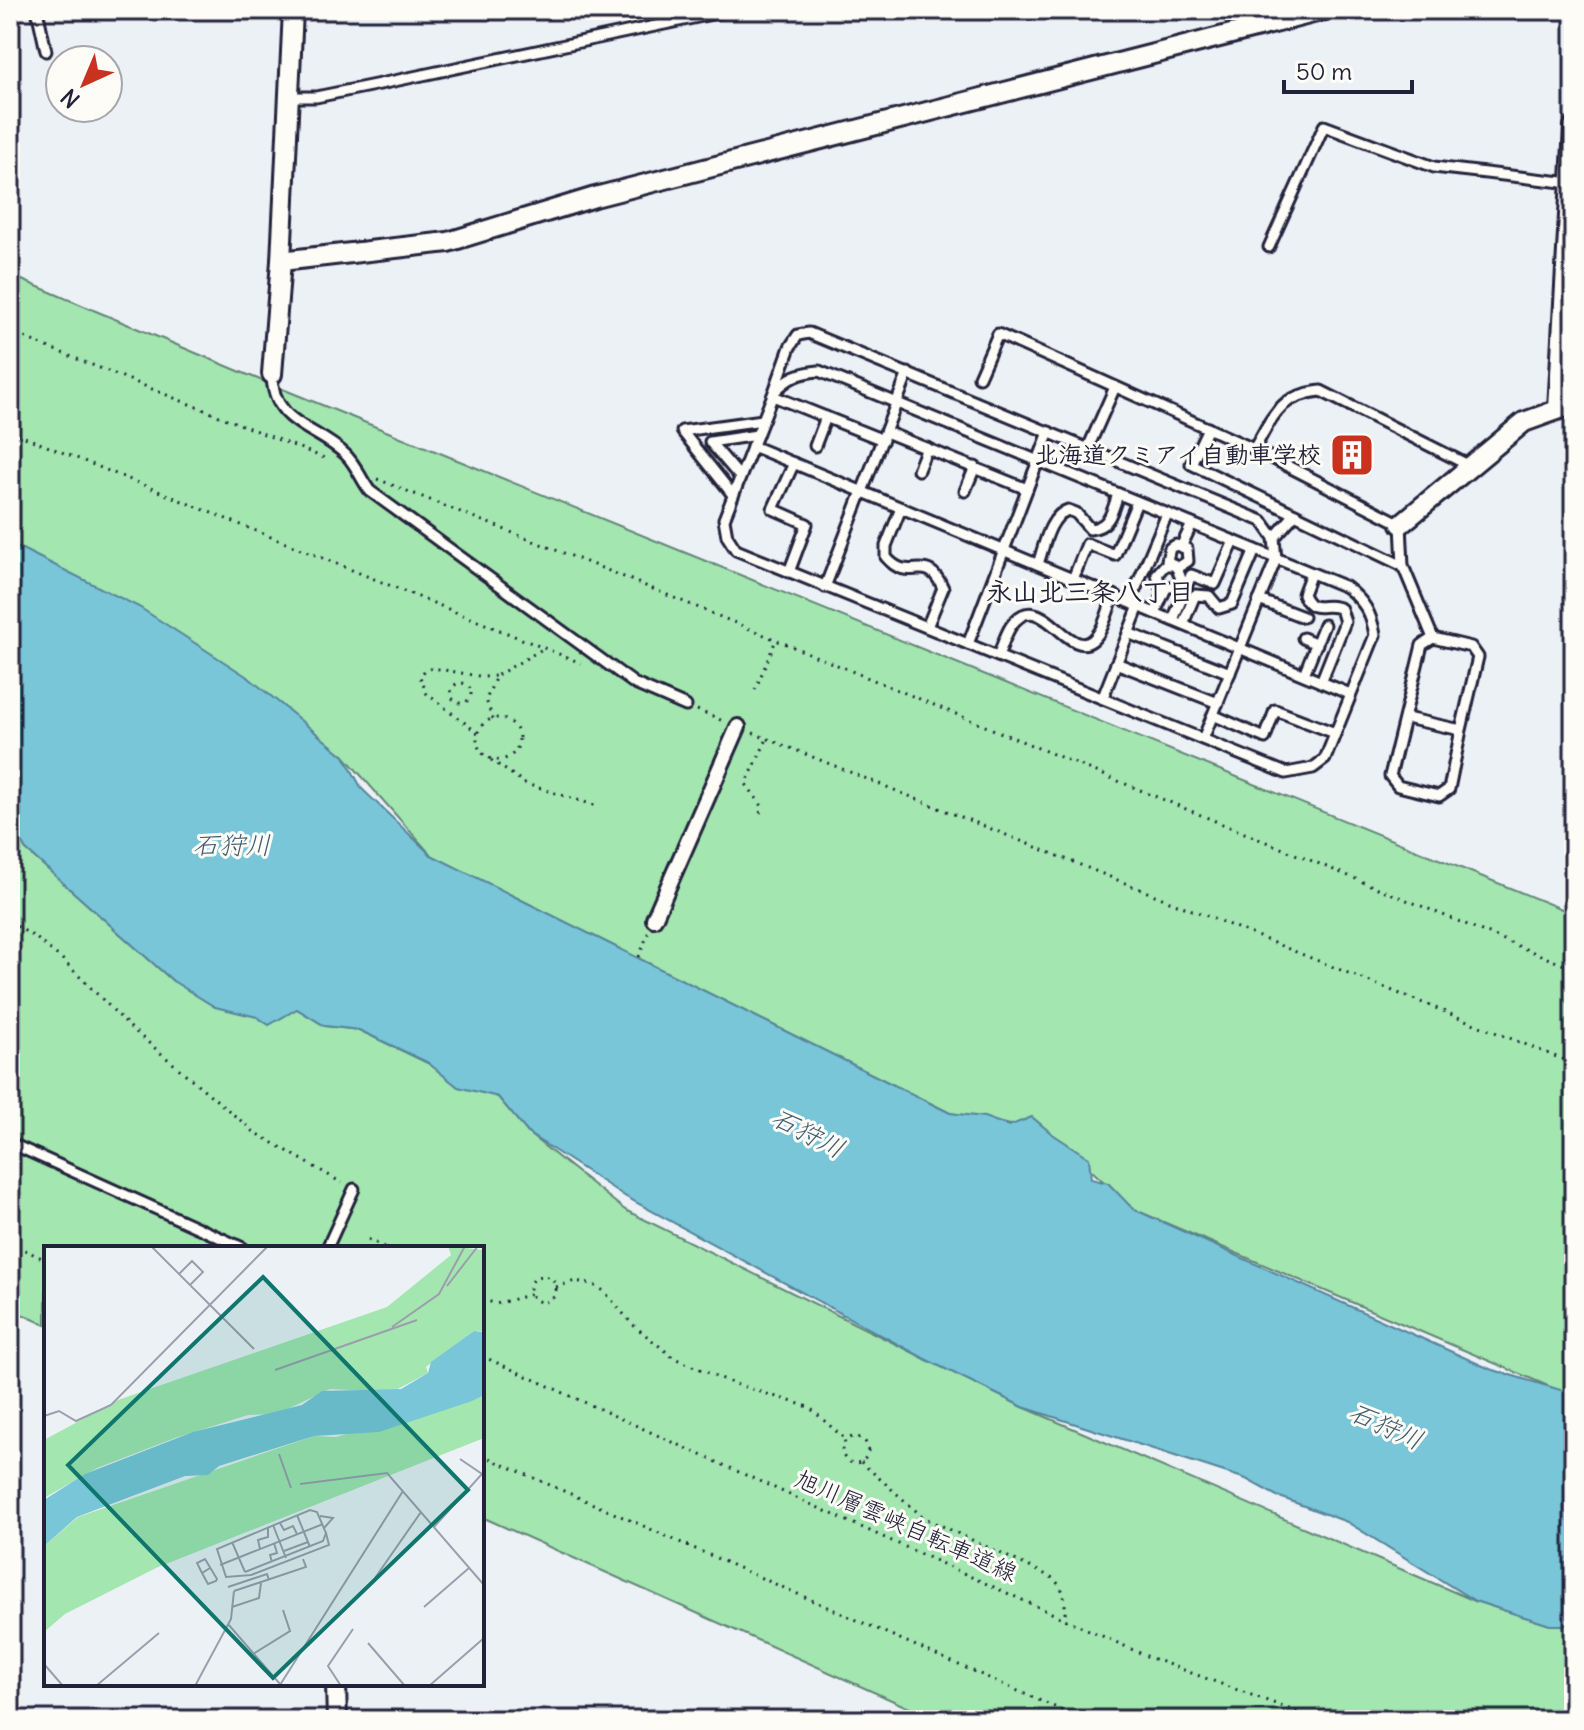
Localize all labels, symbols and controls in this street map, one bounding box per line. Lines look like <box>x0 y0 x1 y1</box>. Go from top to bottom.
north arrow <box>44 44 124 124</box>
scale bar <box>1284 44 1412 94</box>
text: 50 m <box>1296 56 1352 86</box>
text: N <box>55 83 85 114</box>
building icon: 北海道クミアイ自動車学校 <box>1328 431 1376 479</box>
place label: 北海道クミアイ自動車学校 <box>1034 439 1321 469</box>
district label: 永山北三条八丁目 <box>986 575 1194 608</box>
water label: 石狩川 <box>193 828 271 861</box>
water label: 石狩川 <box>766 1100 850 1165</box>
inset map <box>44 1246 484 1686</box>
water label: 石狩川 <box>1344 1395 1429 1456</box>
street label: 旭川層雲峡自転車道線 <box>791 1463 1022 1588</box>

